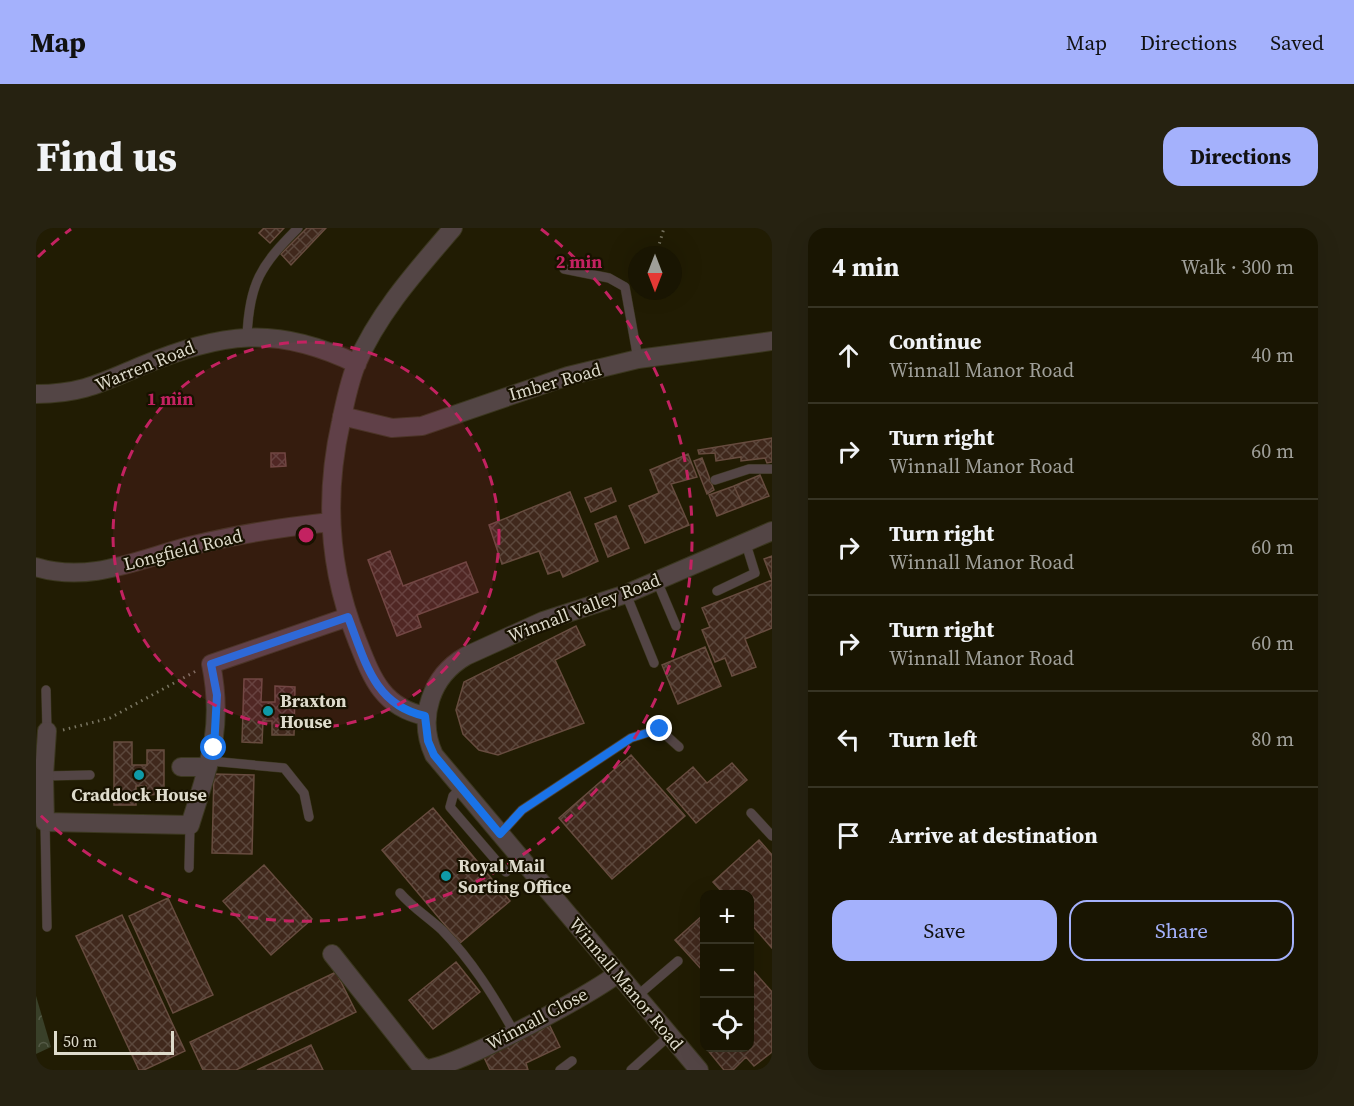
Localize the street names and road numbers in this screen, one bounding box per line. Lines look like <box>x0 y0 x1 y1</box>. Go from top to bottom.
street label: Warren Road <box>91 334 198 397</box>
street label: Imber Road <box>506 356 604 407</box>
street label: Longfield Road <box>121 523 245 576</box>
street label: Winnall Valley Road <box>504 567 664 648</box>
street label: Winnall Manor Road <box>563 912 689 1056</box>
street label: Winnall Close <box>482 981 592 1056</box>

